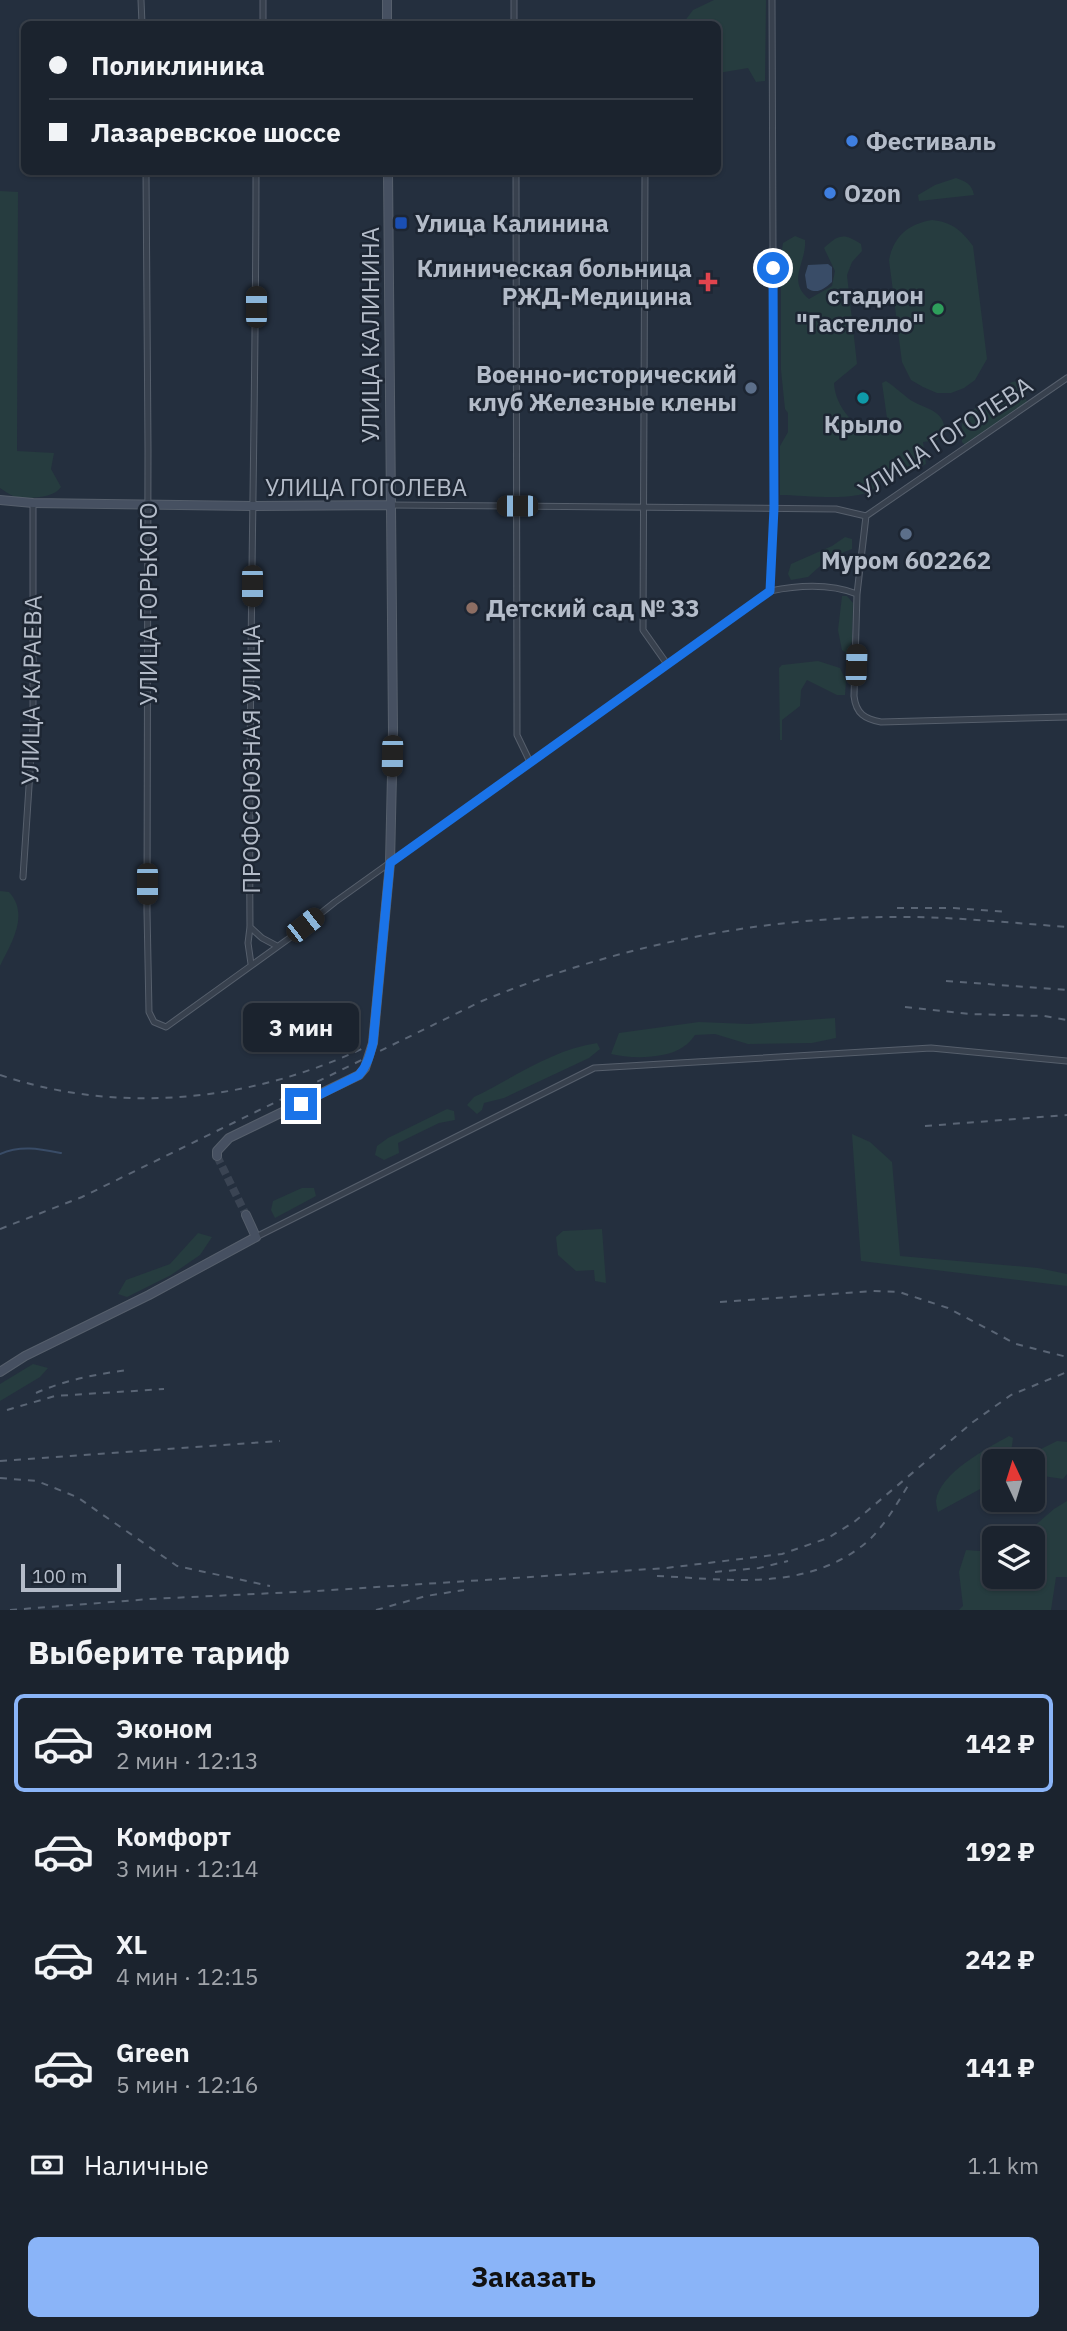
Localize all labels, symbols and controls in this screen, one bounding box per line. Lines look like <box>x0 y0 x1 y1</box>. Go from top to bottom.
text: Поликлиника <box>91 48 265 82</box>
text: Лазаревское шоссе <box>91 115 341 149</box>
place label: Фестиваль <box>866 125 996 157</box>
marker: Фестиваль <box>844 133 860 149</box>
place label: Ozon <box>844 177 901 209</box>
marker: Ozon <box>822 185 838 201</box>
place label: Улица Калинина <box>415 207 609 239</box>
marker: Улица Калинина <box>393 215 409 231</box>
street label: УЛИЦА КАЛИНИНА <box>354 227 386 443</box>
place label: Клиническая больница РЖД-Медицина <box>417 252 692 312</box>
route start <box>757 252 789 284</box>
marker: Клиническая больница РЖД-Медицина <box>698 272 718 292</box>
place label: стадион "Гастелло" <box>796 279 924 339</box>
car <box>246 286 267 328</box>
marker: стадион "Гастелло" <box>930 301 946 317</box>
place label: Военно-исторический клуб Железные клены <box>468 358 737 418</box>
street label: УЛИЦА ГОГОЛЕВА <box>852 369 1038 505</box>
marker: Военно-исторический клуб Железные клены <box>743 380 759 396</box>
marker: Крыло <box>855 390 871 406</box>
place label: Крыло <box>824 408 902 440</box>
street label: УЛИЦА ГОГОЛЕВА <box>265 471 467 503</box>
car <box>497 496 539 517</box>
street label: УЛИЦА ГОРЬКОГО <box>132 502 164 706</box>
marker: Муром 602262 <box>898 526 914 542</box>
place label: Муром 602262 <box>821 544 991 576</box>
car <box>242 565 263 607</box>
place label: Детский сад № 33 <box>486 592 700 624</box>
street label: УЛИЦА КАРАЕВА <box>13 595 49 785</box>
marker: Детский сад № 33 <box>464 600 480 616</box>
street label: ПРОФСОЮЗНАЯ УЛИЦА <box>235 624 267 894</box>
car <box>845 644 868 686</box>
car <box>382 735 403 777</box>
car <box>137 863 158 905</box>
car <box>282 904 329 946</box>
callout: 3 мин <box>243 1002 359 1052</box>
text: 3 мин <box>269 1012 333 1042</box>
route end <box>285 1088 317 1120</box>
north arrow <box>982 1449 1045 1512</box>
map controls <box>982 1449 1045 1589</box>
button: layers <box>982 1526 1045 1589</box>
scale bar <box>21 1561 121 1593</box>
text: 100 m <box>32 1564 87 1588</box>
text: Выберите тариф <box>28 1631 290 1673</box>
text: Эконом <box>116 1711 213 1745</box>
icon: car <box>32 1712 95 1775</box>
text: 142 ₽ <box>965 1726 1035 1760</box>
text: 2 мин · 12:13 <box>116 1745 259 1775</box>
text: Комфорт <box>116 1819 231 1853</box>
icon: car <box>32 1820 95 1883</box>
text: 192 ₽ <box>965 1834 1035 1868</box>
text: 3 мин · 12:14 <box>116 1853 259 1883</box>
text: XL <box>116 1927 147 1961</box>
icon: car <box>32 1928 95 1991</box>
text: 242 ₽ <box>965 1942 1035 1976</box>
text: 4 мин · 12:15 <box>116 1961 259 1991</box>
text: Green <box>116 2035 190 2069</box>
icon: car <box>32 2036 95 2099</box>
text: 141 ₽ <box>965 2050 1035 2084</box>
text: 5 мин · 12:16 <box>116 2069 259 2099</box>
icon: cash <box>28 2146 66 2184</box>
text: Наличные <box>84 2148 209 2182</box>
text: 1.1 km <box>968 2150 1039 2180</box>
button: Заказать <box>28 2237 1039 2317</box>

